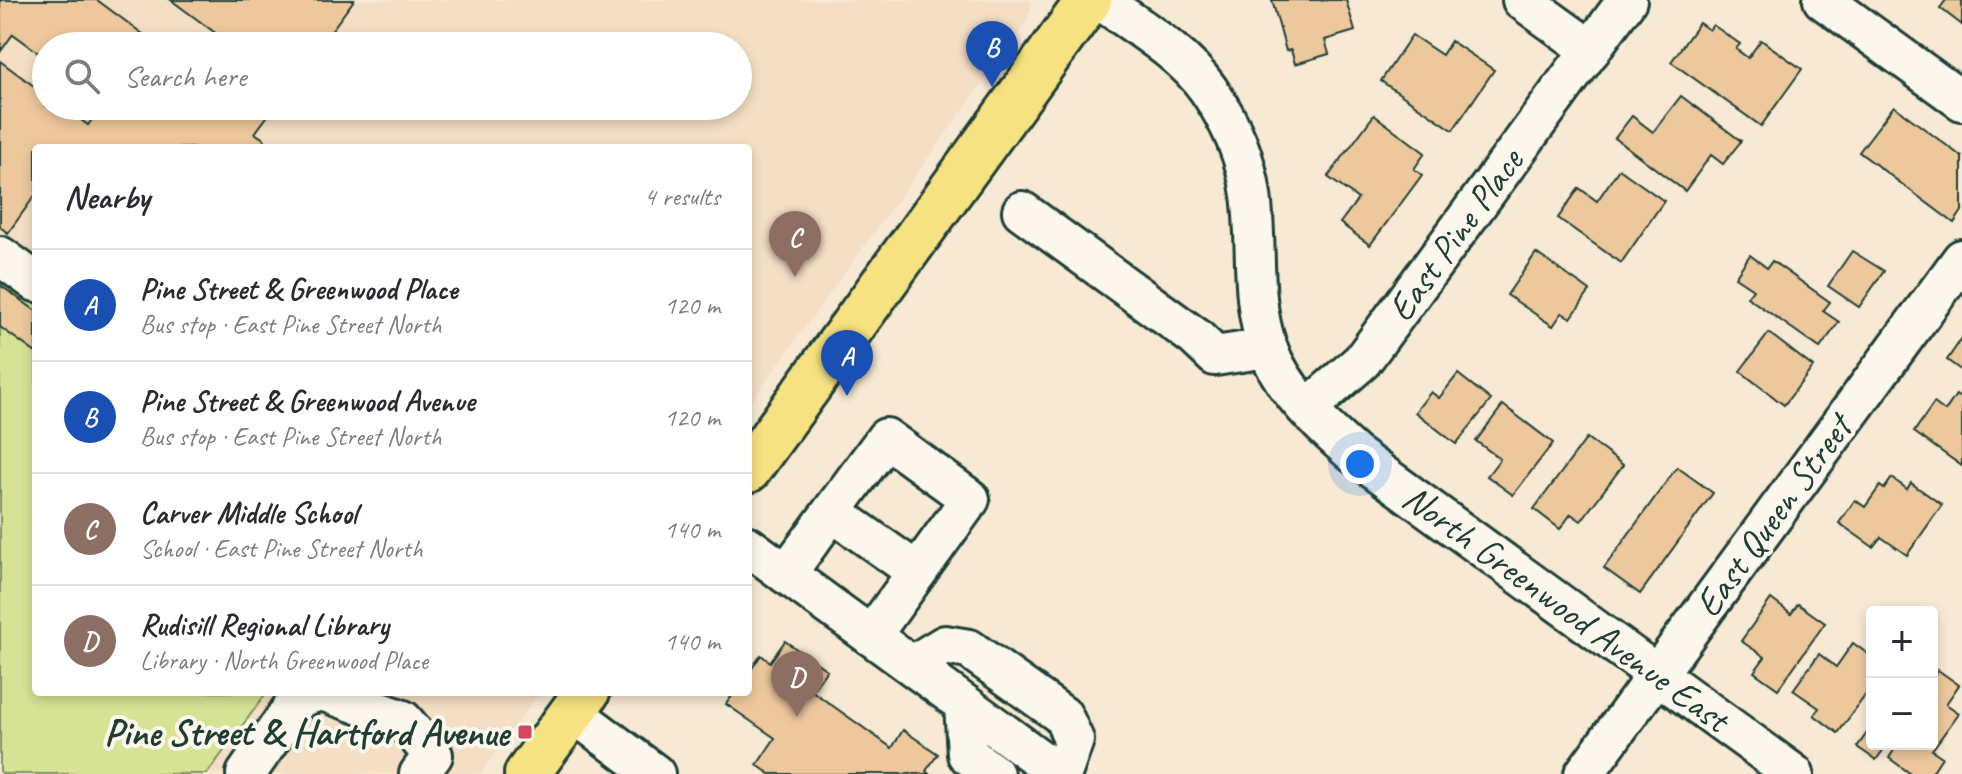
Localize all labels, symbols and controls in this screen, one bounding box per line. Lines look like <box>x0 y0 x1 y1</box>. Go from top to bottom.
pin: B <box>966 21 1018 87</box>
search box <box>32 32 752 120</box>
icon: search <box>60 54 104 98</box>
text: Search here <box>124 57 246 95</box>
street label: East Pine Place <box>1377 138 1535 330</box>
text: Nearby <box>64 175 150 218</box>
text: 4 results <box>644 180 720 213</box>
pin: C <box>769 211 821 277</box>
text: Pine Street & Greenwood Place <box>140 270 457 308</box>
text: A <box>83 289 97 322</box>
text: 120 m <box>664 289 720 322</box>
text: Bus stop · East Pine Street North <box>140 308 441 341</box>
pin: A <box>821 330 873 396</box>
text: Pine Street & Greenwood Avenue <box>140 382 474 420</box>
text: B <box>83 401 97 434</box>
text: 120 m <box>664 401 720 434</box>
street label: East Queen Street <box>1684 402 1865 626</box>
text: Bus stop · East Pine Street North <box>140 420 441 453</box>
your location <box>1340 444 1380 484</box>
street label: North Greenwood Avenue East <box>1394 474 1741 744</box>
text: Carver Middle School <box>140 494 357 532</box>
text: C <box>84 513 96 546</box>
text: 140 m <box>664 513 720 546</box>
text: School · East Pine Street North <box>140 532 423 565</box>
text: Rudisill Regional Library <box>140 606 389 644</box>
map controls <box>1866 606 1938 750</box>
button: + <box>1866 606 1938 678</box>
text: D <box>82 625 98 658</box>
text: 140 m <box>664 625 720 658</box>
text: Library · North Greenwood Place <box>140 644 428 677</box>
pin: D <box>771 651 823 717</box>
button: − <box>1866 678 1938 750</box>
place label: Pine Street & Hartford Avenue <box>104 709 512 756</box>
marker: Pine Street & Hartford Avenue <box>516 723 534 741</box>

